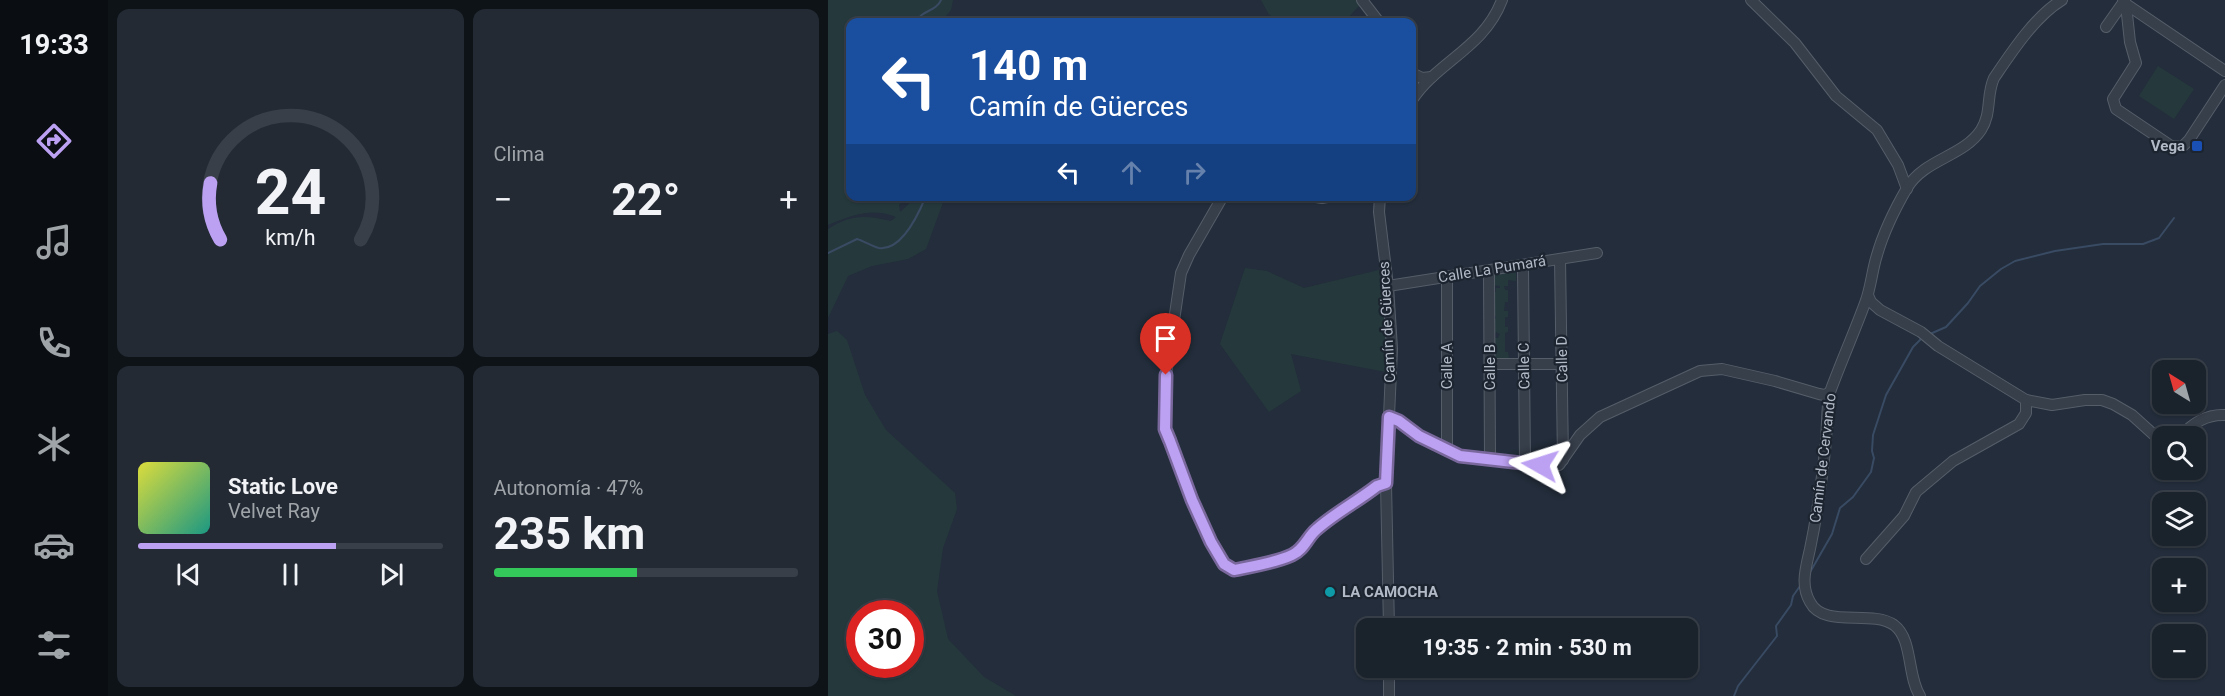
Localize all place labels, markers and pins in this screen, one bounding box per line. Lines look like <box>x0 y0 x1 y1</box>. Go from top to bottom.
place label: Vega <box>2151 137 2185 155</box>
marker: Vega <box>2190 139 2204 153</box>
pin <box>1140 313 1191 375</box>
place label: LA CAMOCHA <box>1342 583 1439 601</box>
marker: LA CAMOCHA <box>1323 585 1337 599</box>

